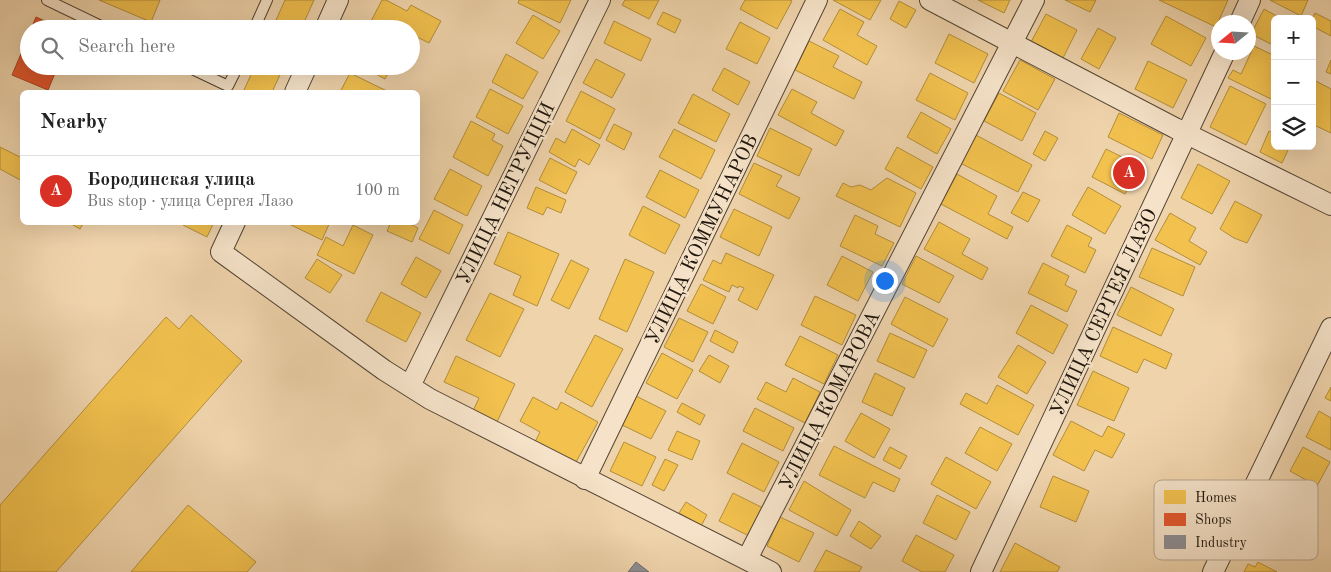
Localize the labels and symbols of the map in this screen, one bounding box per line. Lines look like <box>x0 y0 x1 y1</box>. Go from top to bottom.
north arrow <box>1211 15 1256 60</box>
street label: УЛИЦА НЕГРУЦЦИ <box>454 100 560 288</box>
street label: УЛИЦА КОММУНАРОВ <box>643 131 763 348</box>
pin: A <box>1113 154 1145 192</box>
street label: УЛИЦА СЕРГЕЯ ЛАЗО <box>1048 206 1162 420</box>
your location <box>872 268 898 294</box>
street label: УЛИЦА КОМАРОВА <box>777 308 885 494</box>
legend <box>1154 480 1318 560</box>
text: Homes <box>1195 491 1237 505</box>
text: Shops <box>1195 513 1232 527</box>
text: Industry <box>1195 536 1248 550</box>

